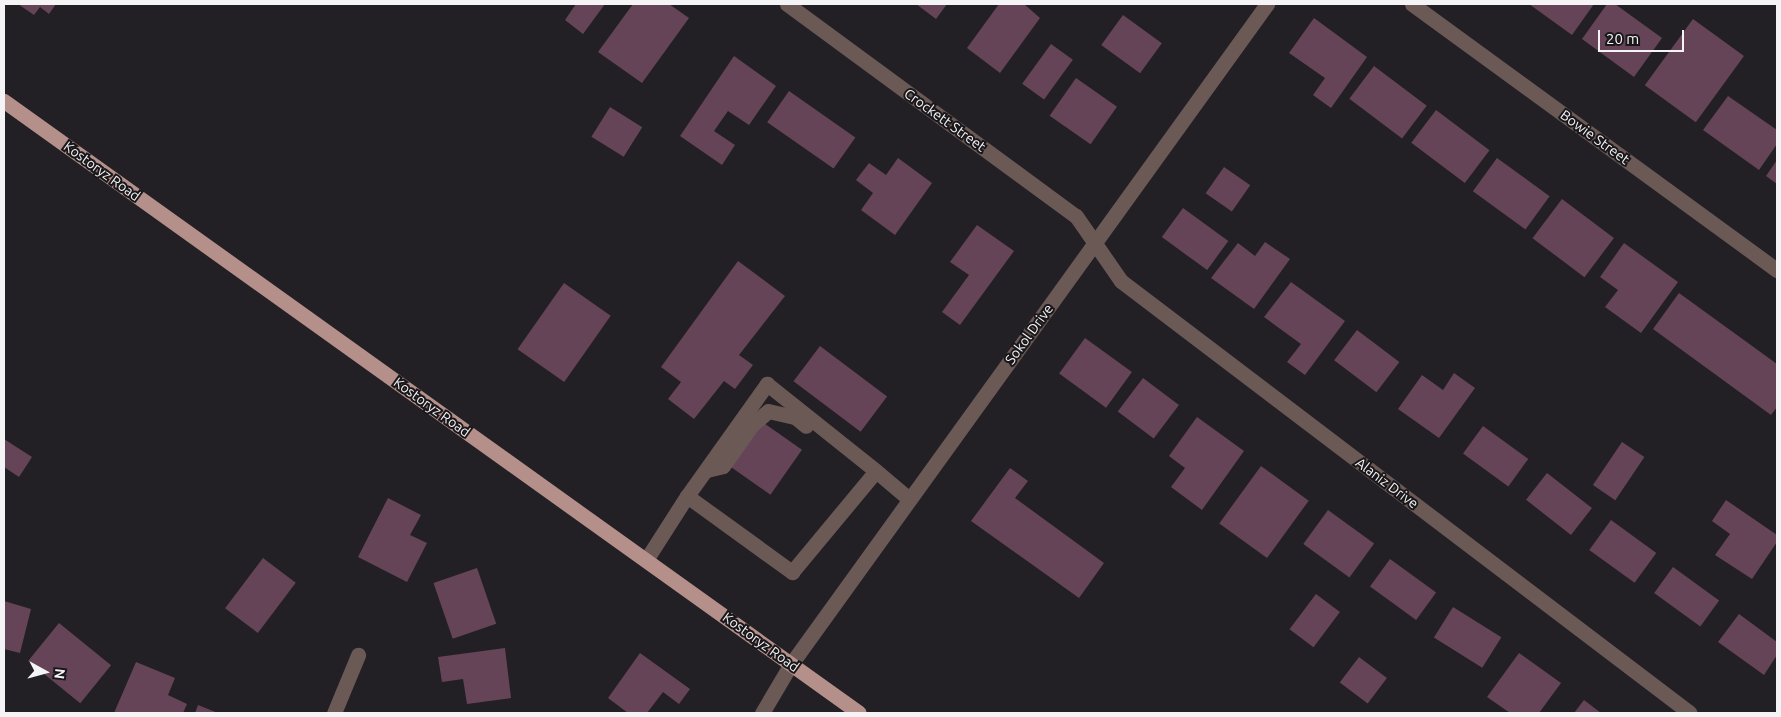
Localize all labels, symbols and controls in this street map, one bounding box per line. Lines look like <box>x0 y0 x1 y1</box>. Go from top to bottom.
scale bar <box>1601 20 1687 52</box>
text: 20 m <box>1606 30 1639 47</box>
street label: Crockett Street <box>901 85 989 155</box>
street label: Bowie Street <box>1557 106 1633 168</box>
street label: Kostoryz Road <box>60 138 144 204</box>
street label: Sokol Drive <box>1001 301 1057 367</box>
street label: Kostoryz Road <box>390 374 474 440</box>
street label: Alaniz Drive <box>1352 454 1422 512</box>
street label: Kostoryz Road <box>719 609 803 675</box>
north arrow <box>20 647 70 697</box>
text: N <box>51 668 68 680</box>

